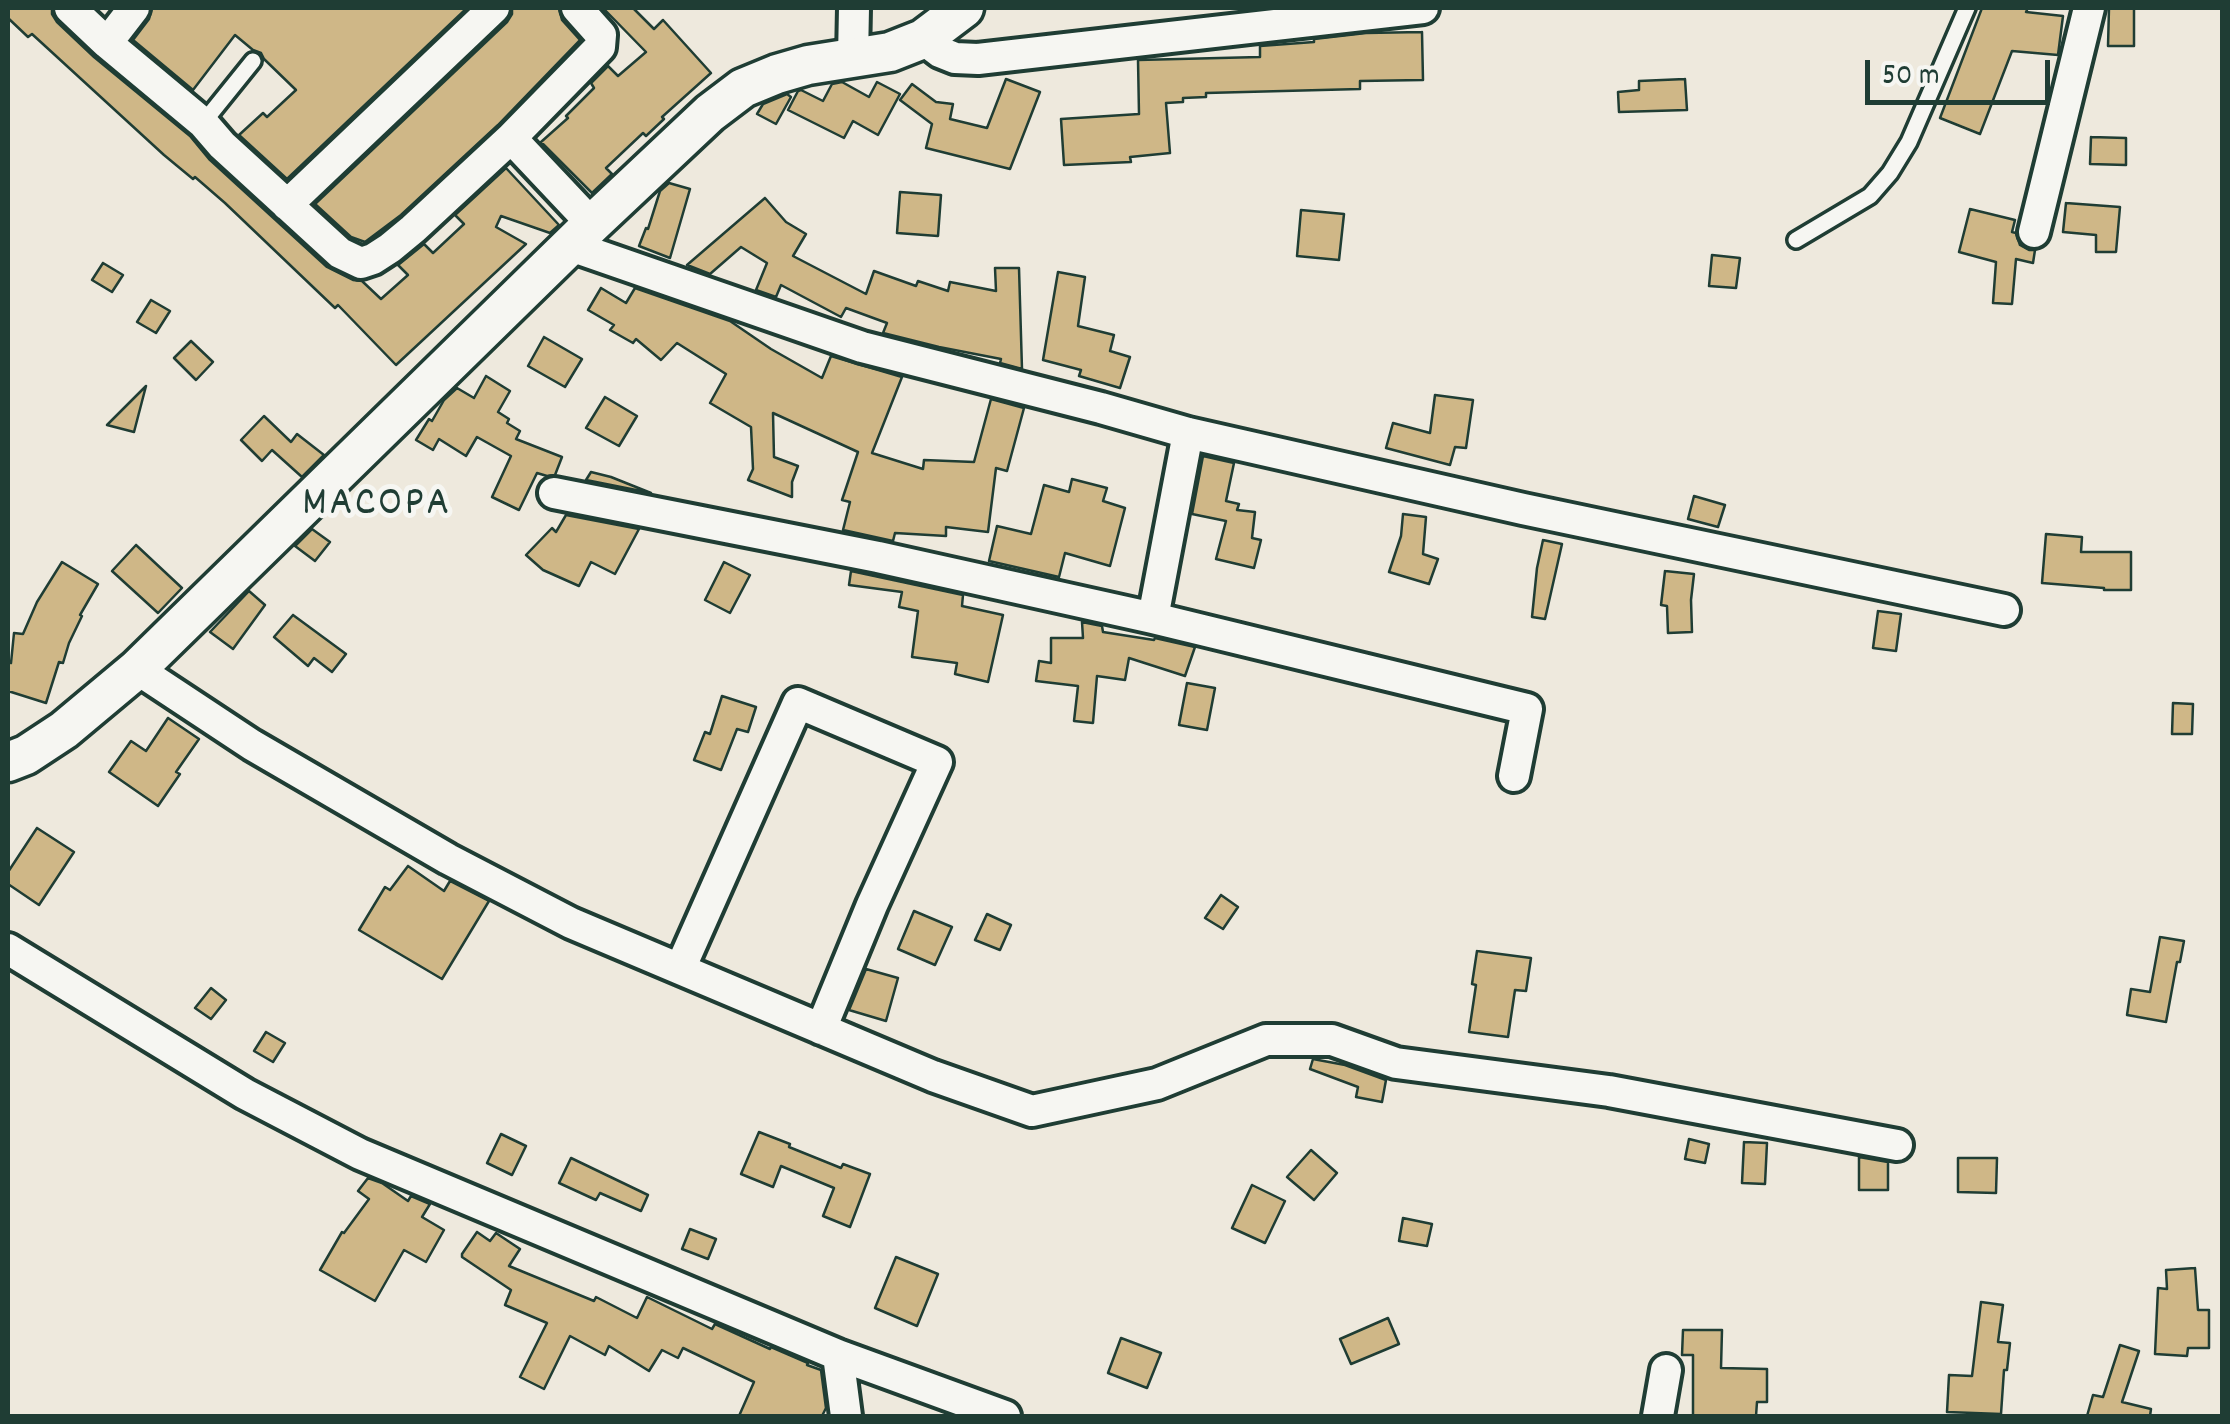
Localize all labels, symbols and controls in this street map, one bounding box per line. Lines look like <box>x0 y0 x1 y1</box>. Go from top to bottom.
scale bar <box>1870 40 2055 102</box>
text: 50 m <box>1882 56 1940 99</box>
district label: MACOPA <box>302 482 452 532</box>

